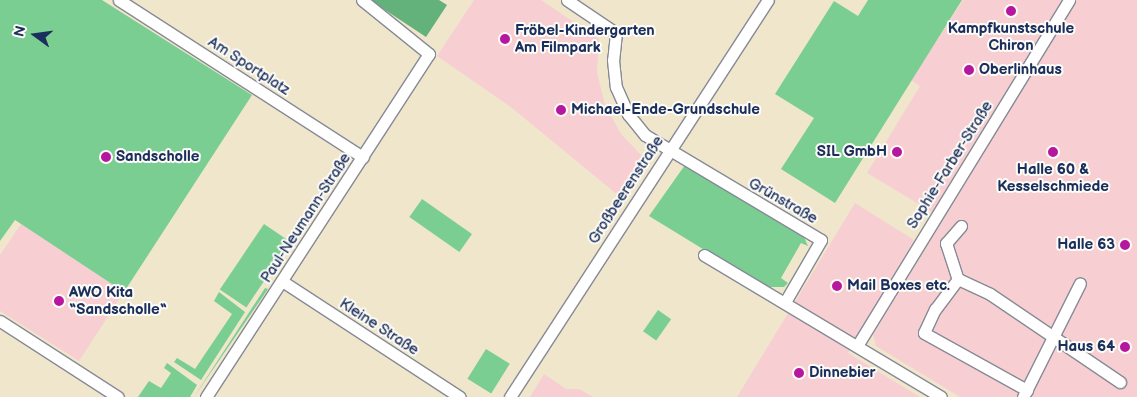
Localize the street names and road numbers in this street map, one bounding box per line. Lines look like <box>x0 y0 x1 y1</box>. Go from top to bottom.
street label: Am Sportplatz <box>205 33 293 99</box>
street label: Sophie-Farber-Straße <box>903 98 997 232</box>
street label: Großbeerenstraße <box>584 133 668 247</box>
street label: Paul-Neumann-Straße <box>257 150 355 286</box>
street label: Grünstraße <box>745 174 821 228</box>
street label: Kleine Straße <box>336 295 422 359</box>

